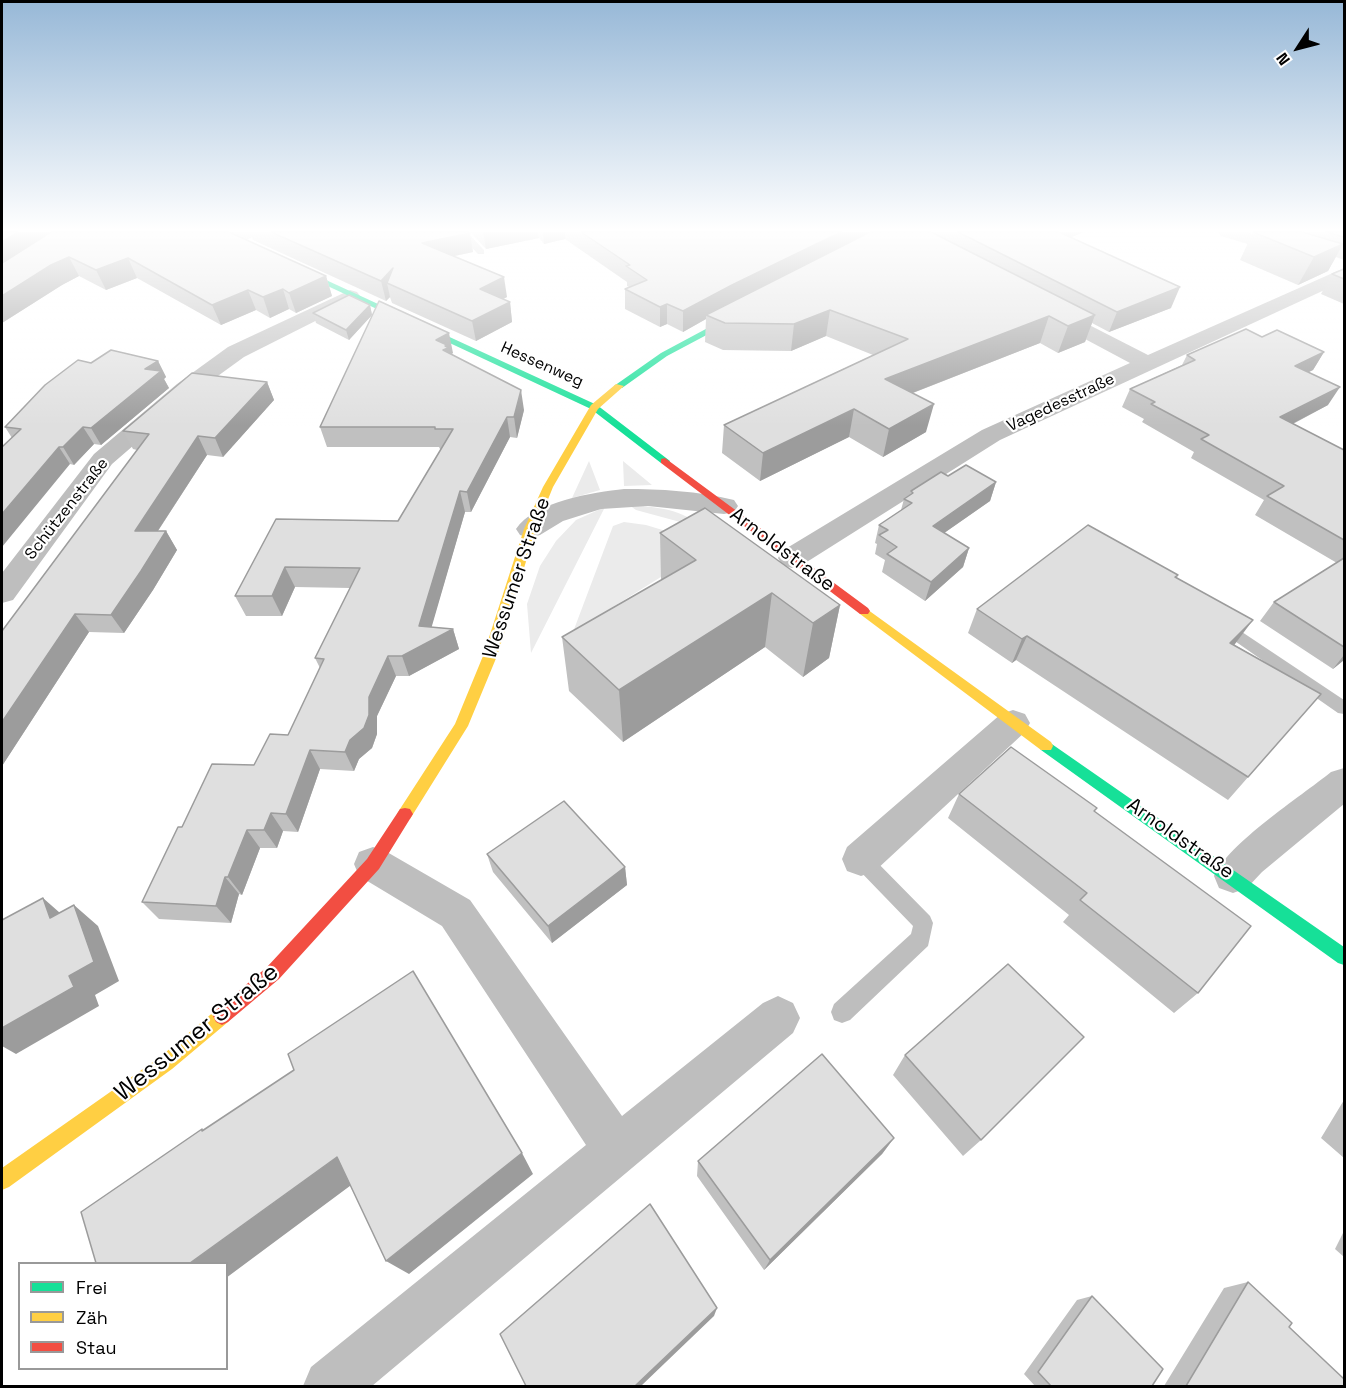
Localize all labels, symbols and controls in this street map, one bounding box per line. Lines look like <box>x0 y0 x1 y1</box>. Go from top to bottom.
north arrow <box>1268 18 1328 78</box>
text: N <box>1271 48 1295 69</box>
street label: Hessenweg <box>498 338 586 392</box>
street label: Vagedesstraße <box>1004 370 1118 436</box>
street label: Schützenstraße <box>21 454 113 564</box>
street label: Wessumer Straße <box>478 494 556 662</box>
street label: Arnoldstraße <box>725 503 839 597</box>
street label: Arnoldstraße <box>1122 793 1238 885</box>
street label: Wessumer Straße <box>109 958 285 1108</box>
legend <box>18 1262 228 1370</box>
text: Frei <box>76 1276 107 1299</box>
text: Zäh <box>76 1306 108 1329</box>
text: Stau <box>76 1336 116 1359</box>

